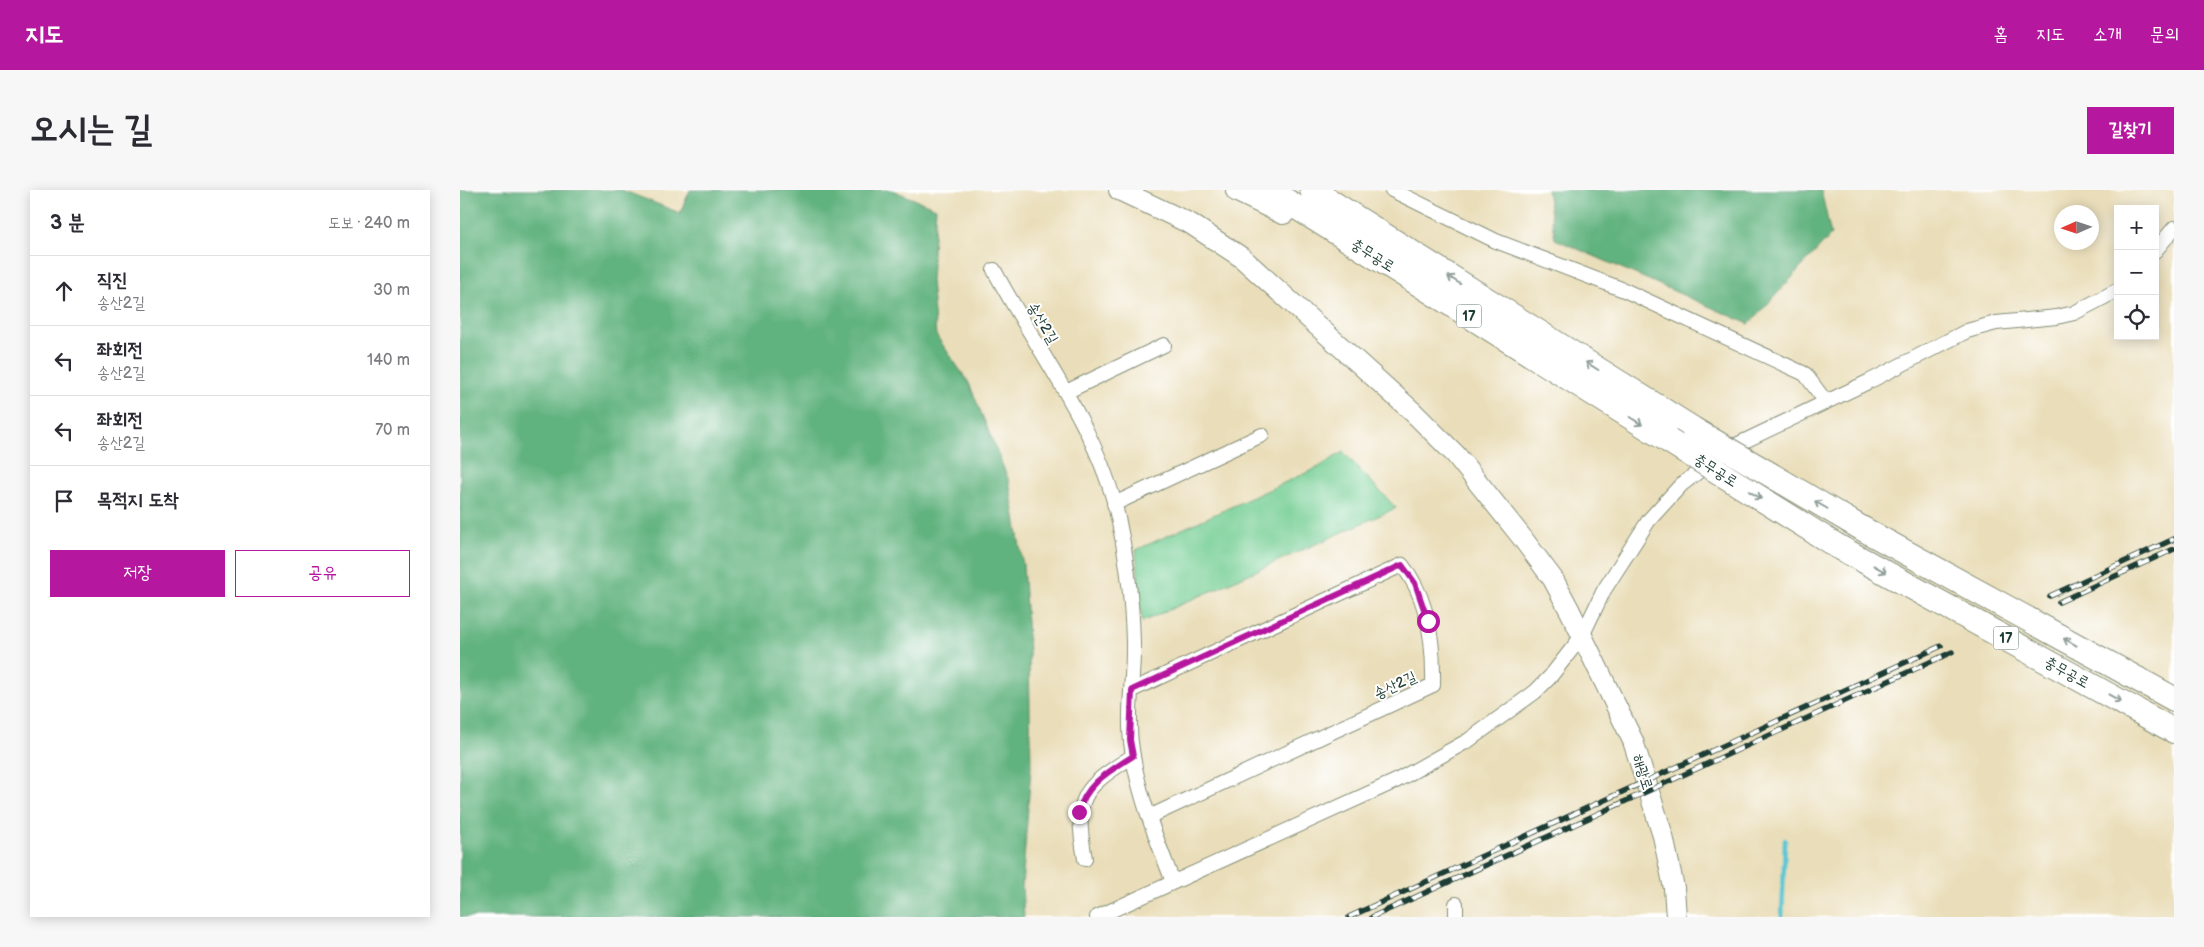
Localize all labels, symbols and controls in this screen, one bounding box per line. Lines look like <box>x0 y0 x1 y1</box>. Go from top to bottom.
text: 지도 <box>25 20 64 49</box>
text: 홈 <box>1994 24 2008 45</box>
text: 지도 <box>2036 24 2065 45</box>
text: 소개 <box>2093 24 2122 45</box>
text: 문의 <box>2150 24 2179 45</box>
button: 길찾기 <box>2087 107 2174 154</box>
text: 오시는 길 <box>30 108 152 151</box>
north arrow <box>2054 205 2099 250</box>
map controls <box>2114 205 2159 340</box>
button: + <box>2114 205 2159 250</box>
text: 3 분 <box>50 210 85 235</box>
text: 도보 · 240 m <box>328 214 410 233</box>
street label: 충무공로 <box>1347 235 1398 276</box>
button: − <box>2114 250 2159 295</box>
text: 직진 <box>97 269 128 292</box>
one-way arrow <box>1448 275 1462 285</box>
icon: ahead <box>50 277 78 305</box>
text: 30 m <box>373 281 410 300</box>
text: 송산2길 <box>97 294 145 313</box>
button: locate <box>2114 295 2159 340</box>
street label: 송산2길 <box>1023 299 1062 347</box>
road number: 17 <box>1456 304 1482 328</box>
text: 좌회전 <box>97 339 143 362</box>
icon: left <box>50 347 78 375</box>
text: 140 m <box>367 351 410 370</box>
one-way arrow <box>1585 361 1599 372</box>
text: 송산2길 <box>97 364 145 383</box>
text: 좌회전 <box>97 409 143 432</box>
one-way arrow <box>1629 416 1643 426</box>
icon: left <box>50 417 78 445</box>
text: 70 m <box>375 421 410 440</box>
text: 송산2길 <box>97 434 145 453</box>
street label: 충무공로 <box>1690 450 1741 491</box>
icon: arrive <box>50 487 78 515</box>
text: 목적지 도착 <box>97 489 179 512</box>
one-way arrow <box>1748 490 1762 500</box>
one-way arrow <box>1815 499 1829 509</box>
button: 저장 <box>50 550 225 597</box>
button: 공유 <box>235 550 410 597</box>
one-way arrow <box>1872 565 1887 575</box>
route start <box>1417 610 1440 633</box>
road number: 17 <box>1994 626 2018 649</box>
one-way arrow <box>2062 637 2077 647</box>
street label: 충무공로 <box>2041 652 2092 692</box>
street label: 송산2길 <box>1371 667 1420 704</box>
one-way arrow <box>2107 693 2122 703</box>
street label: 해광로 <box>1628 752 1657 792</box>
route end <box>1068 801 1091 824</box>

